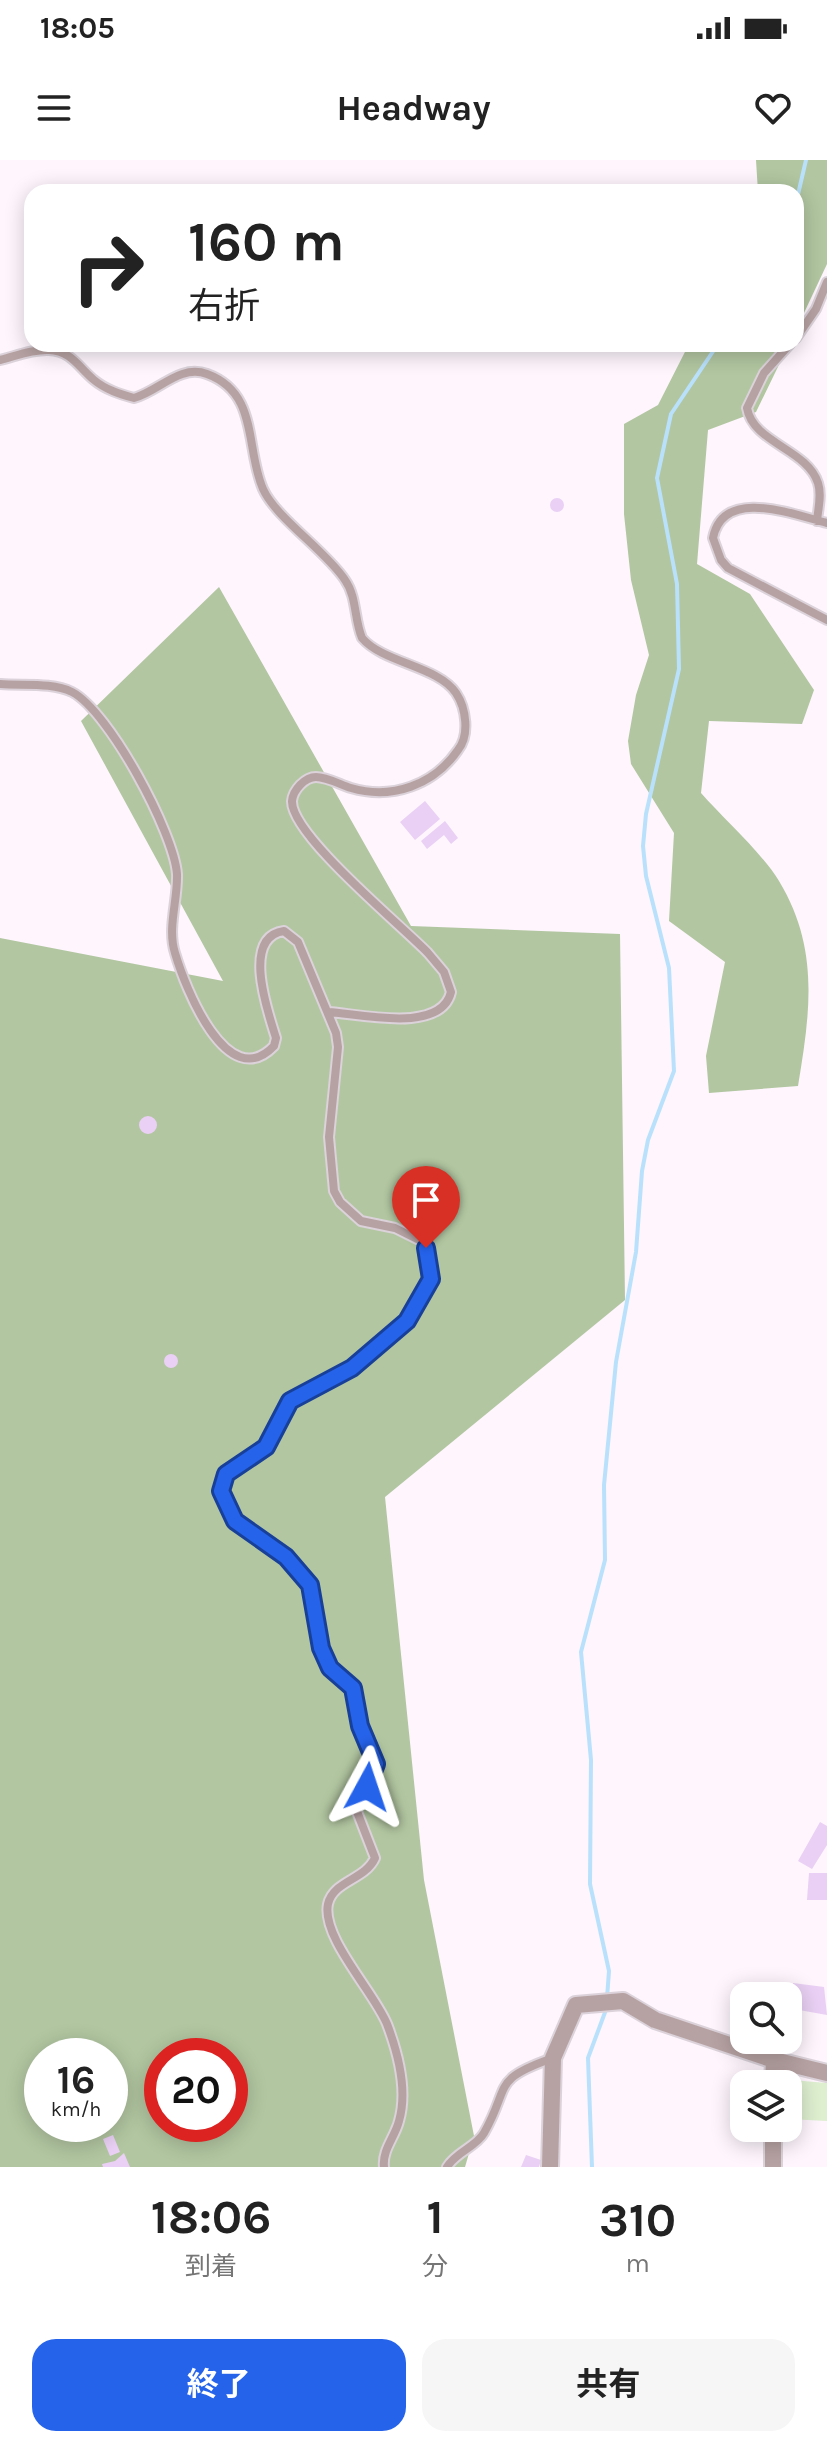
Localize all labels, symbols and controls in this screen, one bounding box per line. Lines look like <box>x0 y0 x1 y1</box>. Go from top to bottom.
text: 18:05 <box>40 10 115 46</box>
icon: menu <box>32 86 76 130</box>
icon: heart <box>751 86 795 130</box>
text: Headway <box>336 87 491 129</box>
text: 160 m <box>188 209 345 274</box>
icon: right <box>56 216 160 320</box>
text: 右折 <box>188 285 260 327</box>
pin <box>392 1166 460 1248</box>
icon: arrive <box>404 1178 448 1222</box>
position arrow <box>325 1745 409 1829</box>
map controls <box>730 1982 802 2142</box>
button: search <box>730 1982 802 2054</box>
speed limit sign: 20 <box>144 2038 248 2142</box>
text: 16 <box>57 2056 95 2103</box>
button: layers <box>730 2070 802 2142</box>
text: km/h <box>51 2098 101 2121</box>
text: 18:06 <box>151 2189 271 2245</box>
text: 1 <box>427 2189 444 2245</box>
text: 310 <box>599 2192 676 2248</box>
text: m <box>625 2248 650 2279</box>
text: 到着 <box>185 2251 237 2282</box>
text: 分 <box>422 2251 448 2282</box>
button: 終了 <box>32 2339 406 2431</box>
button: 共有 <box>422 2339 795 2431</box>

